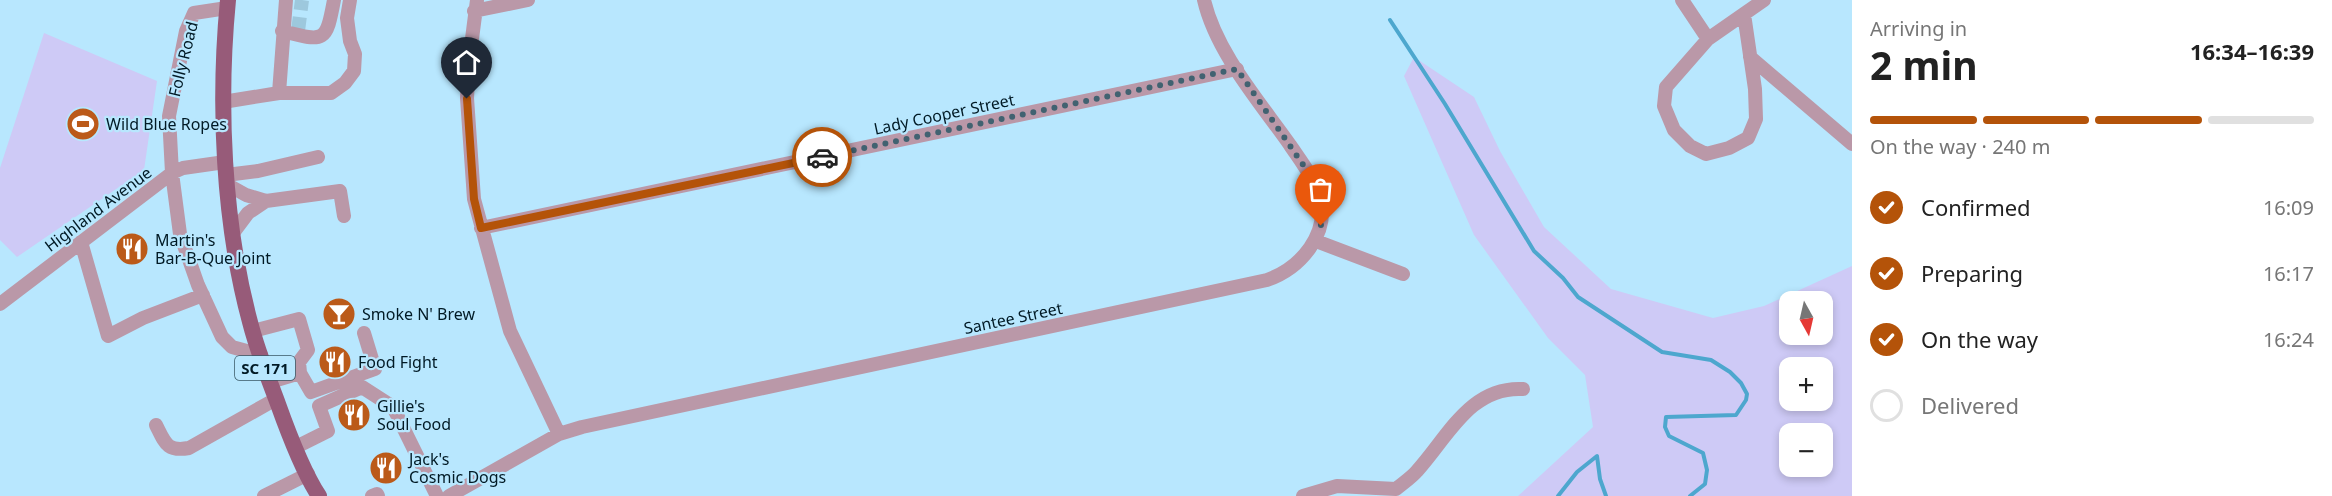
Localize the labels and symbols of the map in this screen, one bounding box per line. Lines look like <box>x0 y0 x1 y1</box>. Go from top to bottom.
street label: Folly Road <box>163 19 203 99</box>
pin <box>441 37 492 99</box>
street label: Lady Cooper Street <box>872 88 1017 140</box>
sports icon: Wild Blue Ropes <box>65 106 101 142</box>
place label: Wild Blue Ropes <box>106 113 227 135</box>
courier <box>792 127 852 187</box>
street label: Highland Avenue <box>40 161 156 257</box>
pin <box>1295 164 1346 226</box>
place label: Martin's Bar-B-Que Joint <box>155 229 271 269</box>
restaurant icon: Martin's Bar-B-Que Joint <box>114 231 150 267</box>
north arrow <box>1779 291 1833 345</box>
bar icon: Smoke N' Brew <box>321 296 357 332</box>
street label: Santee Street <box>962 297 1065 339</box>
place label: Smoke N' Brew <box>362 303 475 325</box>
restaurant icon: Food Fight <box>317 344 353 380</box>
place label: Food Fight <box>358 351 438 373</box>
road number: SC 171 <box>235 356 295 380</box>
place label: Gillie's Soul Food <box>377 395 451 435</box>
restaurant icon: Gillie's Soul Food <box>336 397 372 433</box>
place label: Jack's Cosmic Dogs <box>407 448 506 488</box>
restaurant icon: Jack's Cosmic Dogs <box>368 450 404 486</box>

